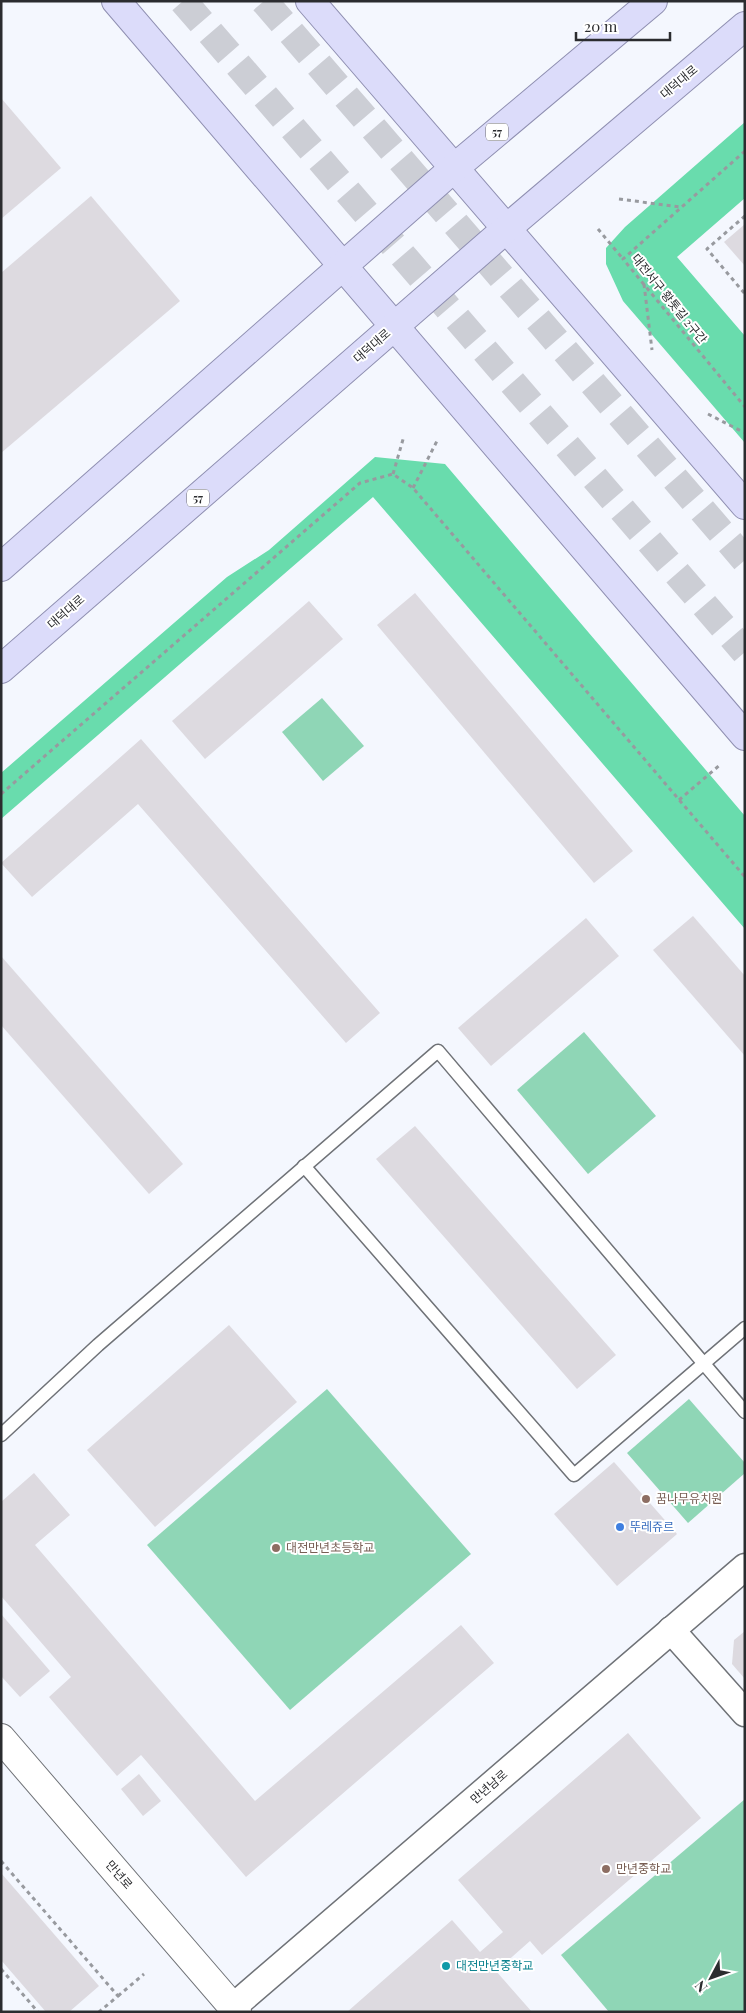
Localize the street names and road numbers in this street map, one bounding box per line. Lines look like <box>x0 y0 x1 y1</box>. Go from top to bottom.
street label: 대덕대로 <box>656 61 700 102</box>
road number: 57 <box>486 124 508 140</box>
street label: 대전서구 황톳길 2구간 <box>629 250 711 347</box>
street label: 대덕대로 <box>349 325 393 366</box>
road number: 57 <box>187 489 209 506</box>
street label: 대덕대로 <box>43 591 87 632</box>
street label: 만년남로 <box>466 1766 510 1807</box>
street label: 만년로 <box>103 1857 137 1892</box>

